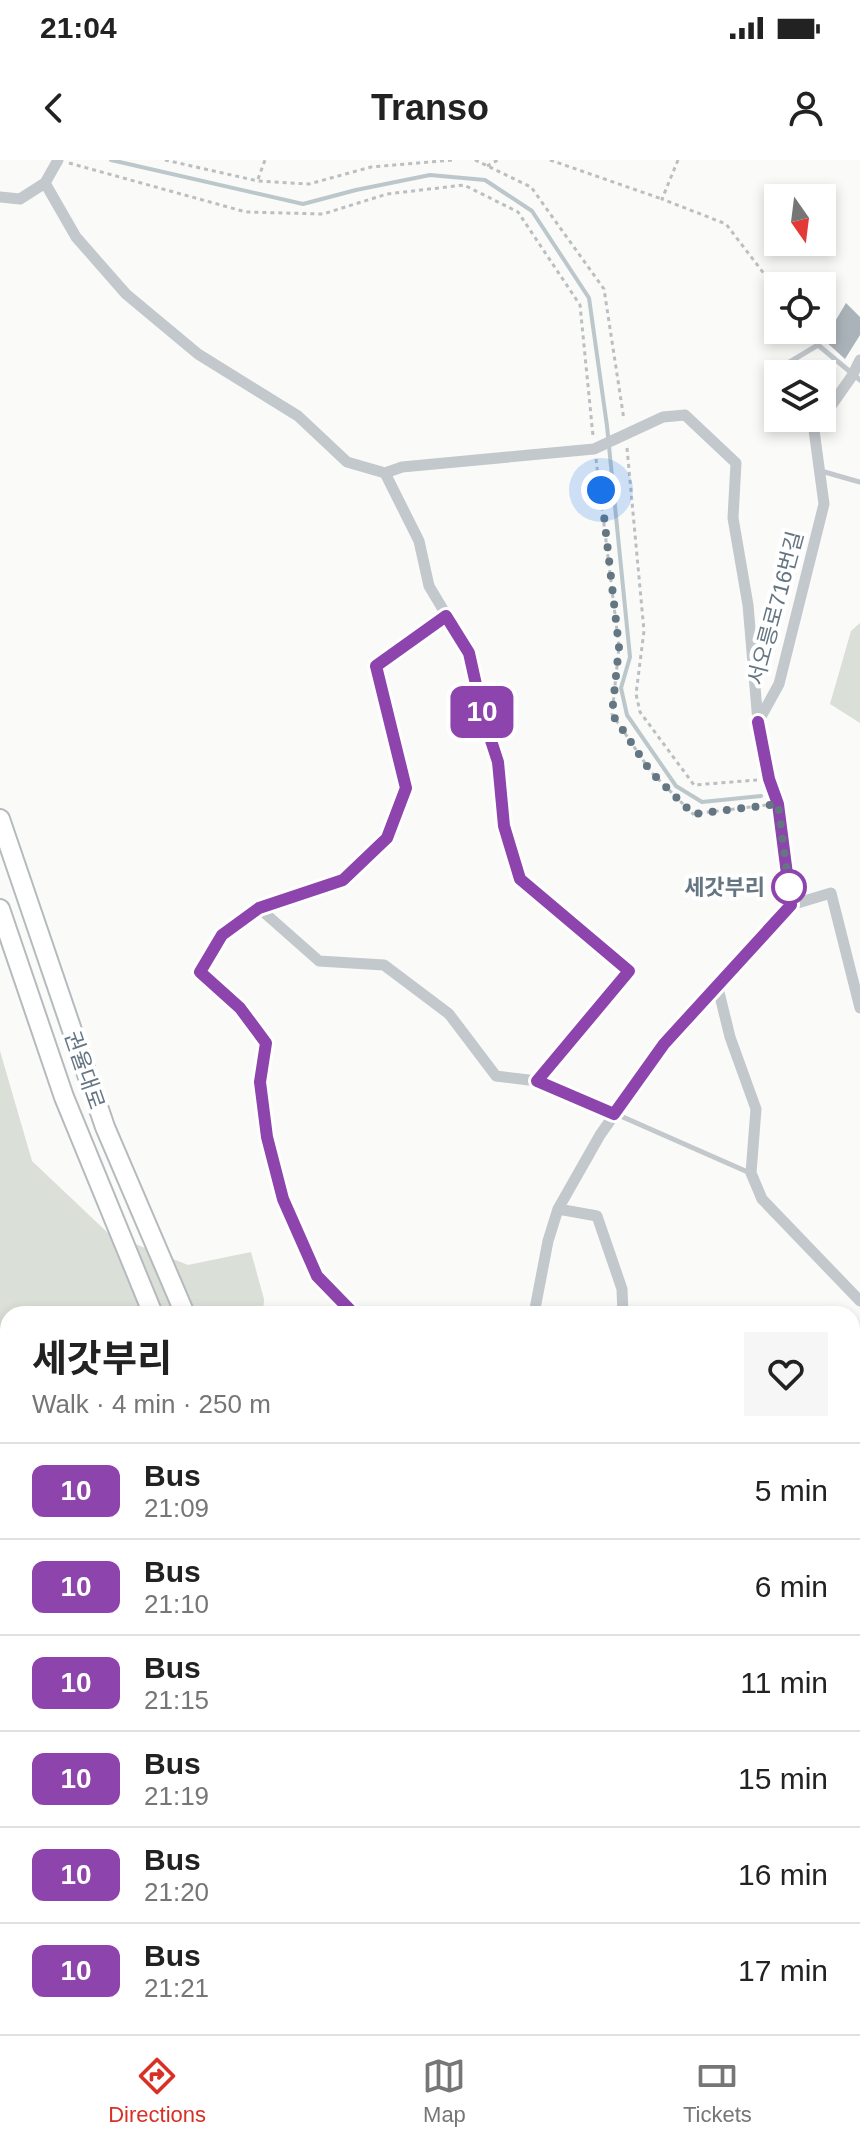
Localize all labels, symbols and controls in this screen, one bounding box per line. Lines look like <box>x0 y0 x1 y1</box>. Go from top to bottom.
text: 21:04 <box>40 11 117 44</box>
icon: back <box>32 86 76 130</box>
icon: person <box>784 86 828 130</box>
text: Transo <box>371 87 489 128</box>
north arrow <box>764 184 836 256</box>
map controls <box>764 184 836 432</box>
button: locate <box>764 272 836 344</box>
button: layers <box>764 360 836 432</box>
your location <box>581 470 621 510</box>
street label: 서오릉로716번길 <box>743 529 808 688</box>
line badge: 10 <box>446 686 518 738</box>
text: 10 <box>466 696 498 727</box>
marker: 세갓부리 <box>772 870 806 904</box>
place label: 세갓부리 <box>684 875 765 900</box>
street label: 권율대로 <box>60 1028 110 1113</box>
button: heart <box>744 1332 828 1416</box>
text: 세갓부리 <box>32 1338 172 1380</box>
text: Walk · 4 min · 250 m <box>32 1389 271 1419</box>
text: Bus <box>144 1459 201 1492</box>
text: 5 min <box>755 1474 828 1507</box>
text: 10 <box>60 1475 92 1506</box>
text: 21:09 <box>144 1493 209 1523</box>
text: Bus <box>144 1555 201 1588</box>
text: 6 min <box>755 1570 828 1603</box>
text: 10 <box>60 1571 92 1602</box>
text: 21:10 <box>144 1589 209 1619</box>
text: Bus <box>144 1651 201 1684</box>
text: 11 min <box>740 1666 828 1699</box>
text: 10 <box>60 1667 92 1698</box>
text: 21:15 <box>144 1685 209 1715</box>
text: Bus <box>144 1747 201 1780</box>
text: 15 min <box>738 1762 828 1795</box>
text: 10 <box>60 1763 92 1794</box>
text: 21:19 <box>144 1781 209 1811</box>
text: Bus <box>144 1843 201 1876</box>
text: 16 min <box>738 1858 828 1891</box>
text: 10 <box>60 1859 92 1890</box>
text: 21:20 <box>144 1877 209 1907</box>
text: Bus <box>144 1939 201 1972</box>
text: 17 min <box>738 1954 828 1987</box>
text: 10 <box>60 1955 92 1986</box>
text: 21:21 <box>144 1973 209 2003</box>
tab: Directions <box>108 2054 206 2128</box>
tab: Map <box>422 2054 466 2128</box>
tab: Tickets <box>683 2054 752 2128</box>

